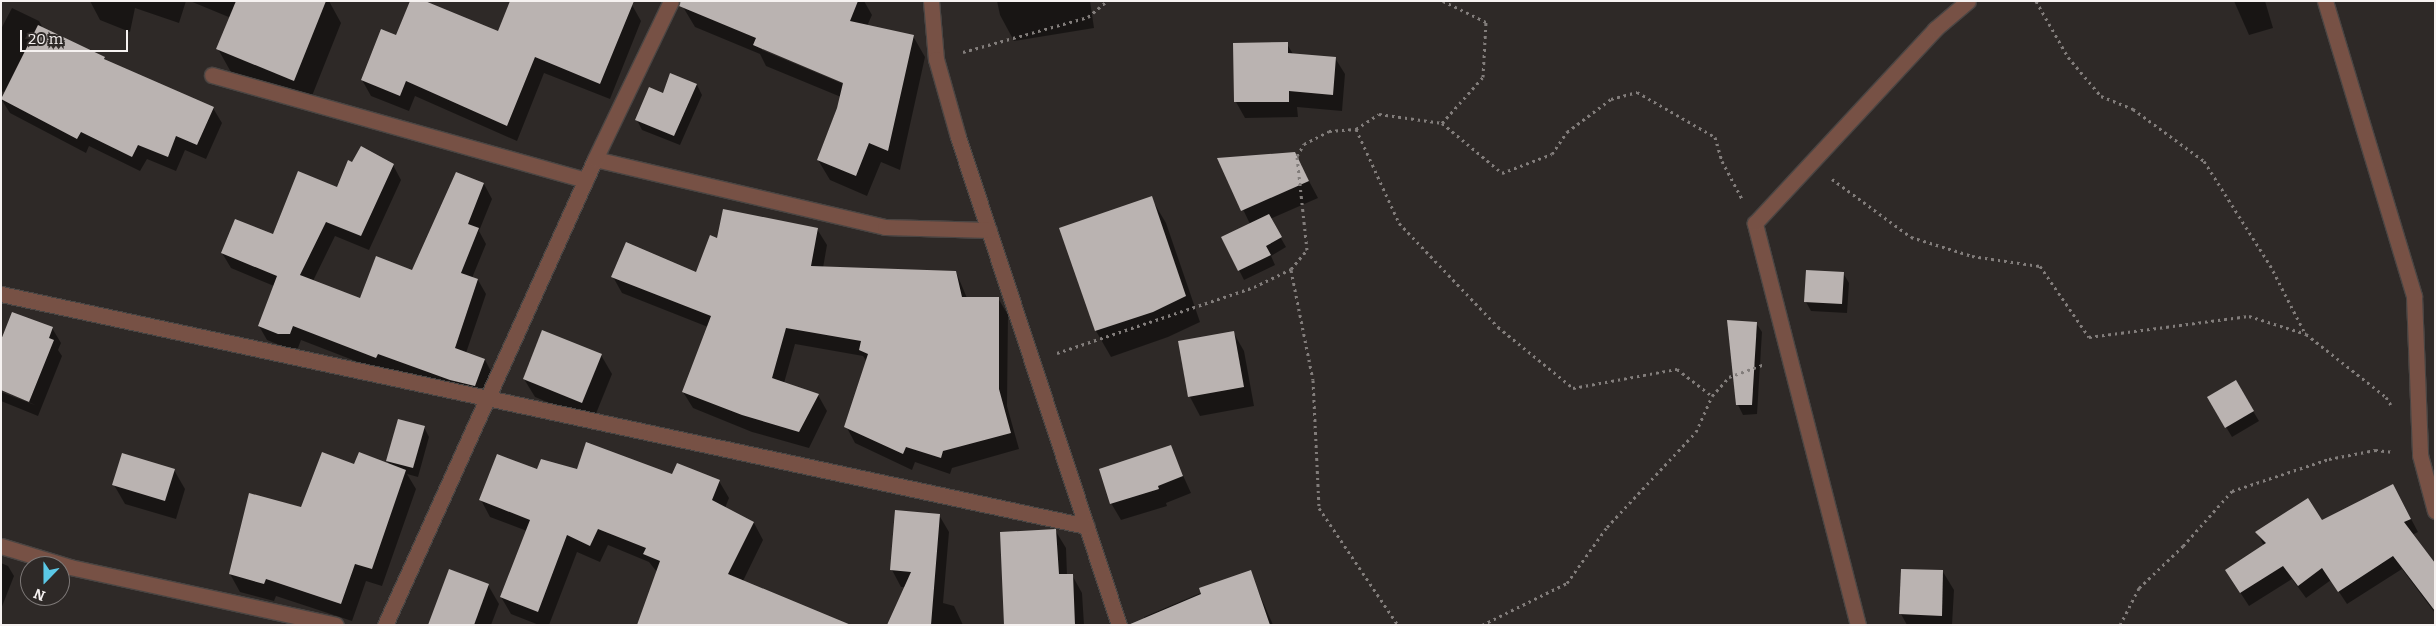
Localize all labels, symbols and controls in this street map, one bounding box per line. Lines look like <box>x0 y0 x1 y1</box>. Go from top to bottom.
scale bar <box>22 20 130 52</box>
text: 20 m <box>28 30 63 48</box>
north arrow <box>20 556 70 606</box>
text: N <box>31 585 48 604</box>

